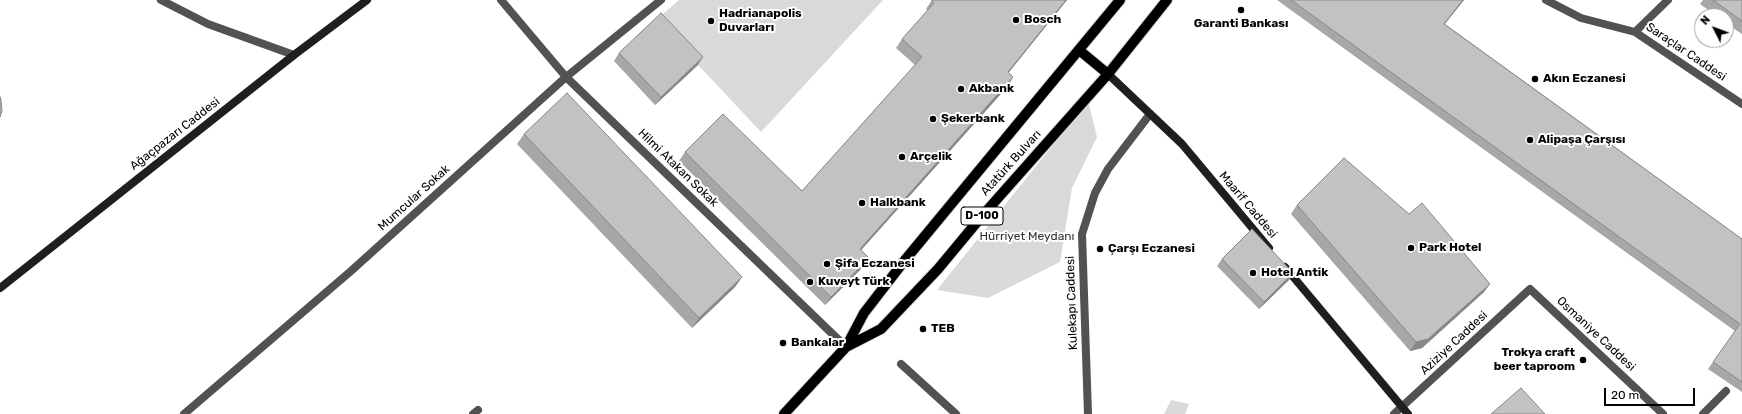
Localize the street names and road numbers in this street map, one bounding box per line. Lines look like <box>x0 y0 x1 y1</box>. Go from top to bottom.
street label: Saraçlar Caddesi <box>1643 20 1729 84</box>
street label: Ağaçpazarı Caddesi <box>127 94 223 174</box>
street label: Hilmi Atakan Sokak <box>635 126 721 210</box>
street label: Atatürk Bulvarı <box>978 127 1044 199</box>
street label: Mumcular Sokak <box>375 162 453 234</box>
street label: Maarif Caddesi <box>1216 169 1280 241</box>
road number: D-100 <box>961 207 1003 225</box>
street label: Kulekapı Caddesi <box>1063 256 1081 350</box>
street label: Osmaniye Caddesi <box>1554 294 1638 374</box>
street label: Aziziye Caddesi <box>1417 308 1491 378</box>

